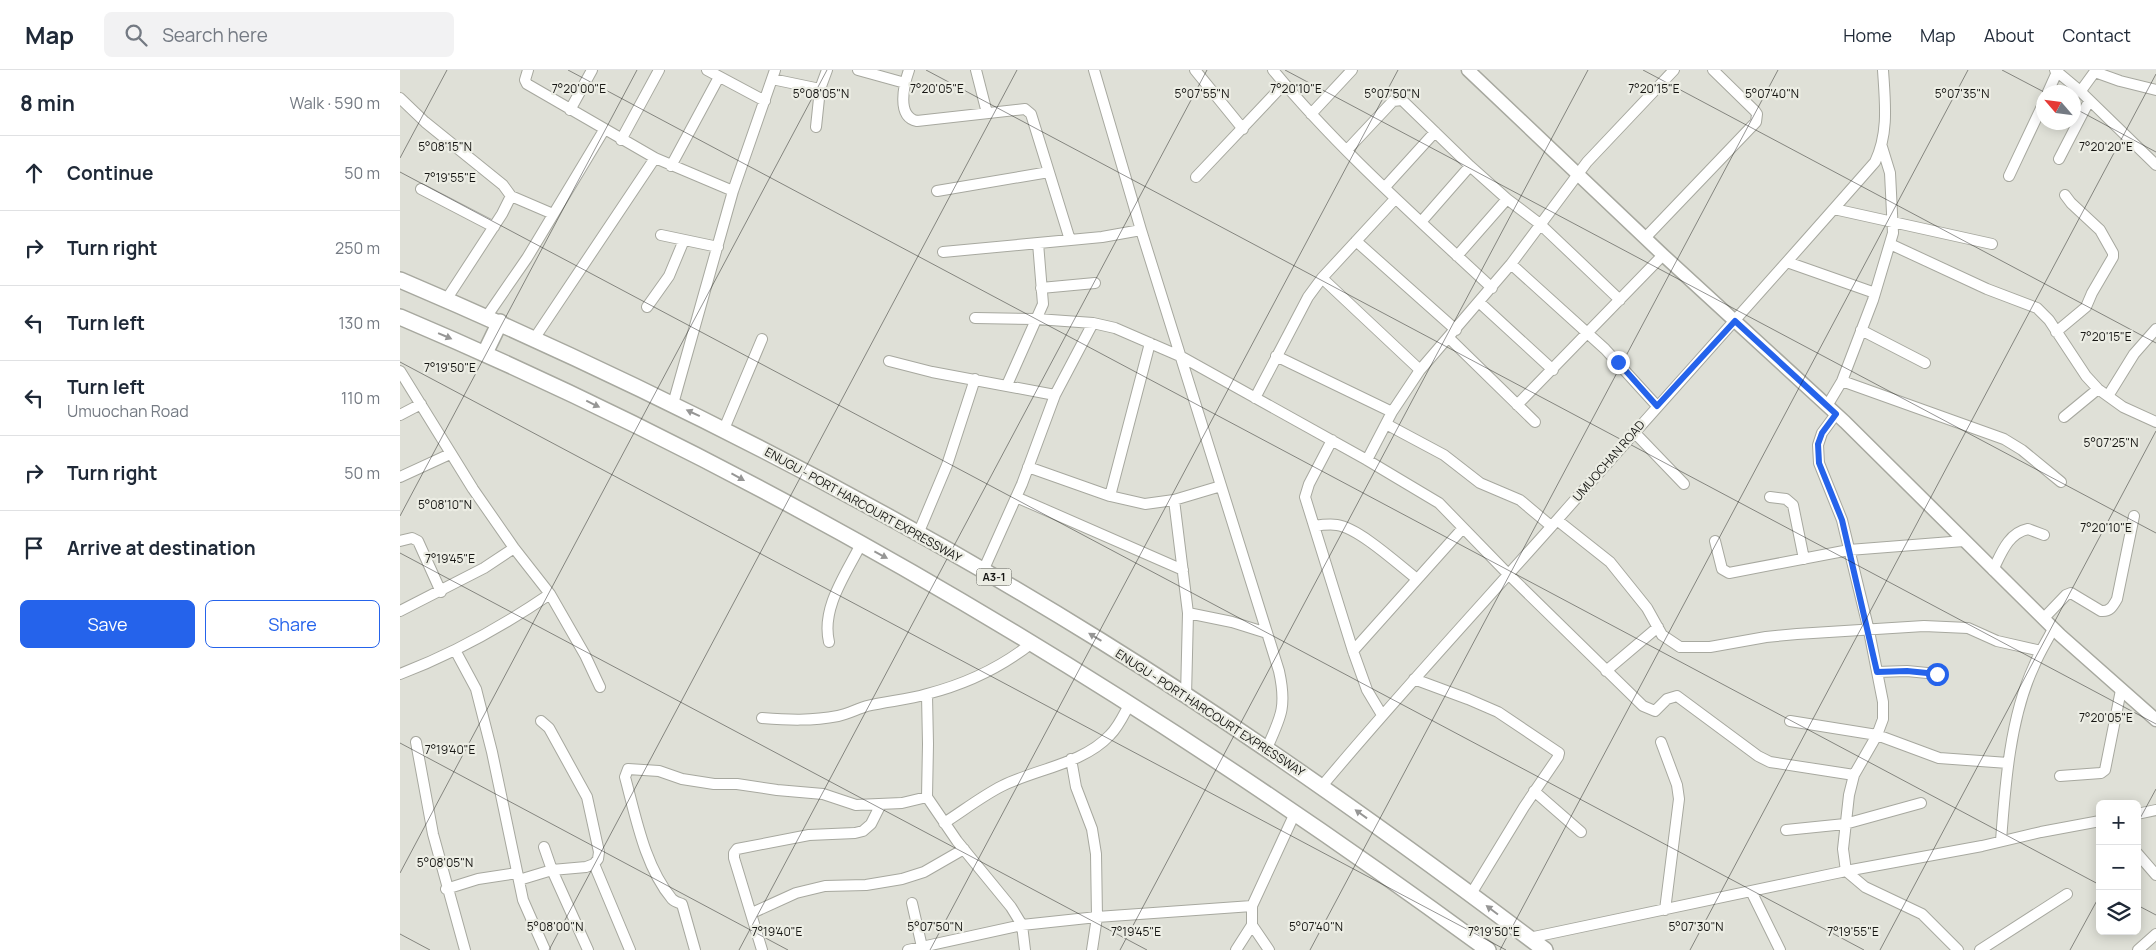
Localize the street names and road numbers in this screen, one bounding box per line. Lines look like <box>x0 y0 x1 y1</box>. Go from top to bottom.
street label: UMUOCHAN ROAD <box>1569 416 1649 505</box>
street label: ENUGU - PORT HARCOURT EXPRESSWAY <box>762 443 965 566</box>
road number: A3-1 <box>976 568 1012 586</box>
street label: ENUGU - PORT HARCOURT EXPRESSWAY <box>1112 645 1309 781</box>

